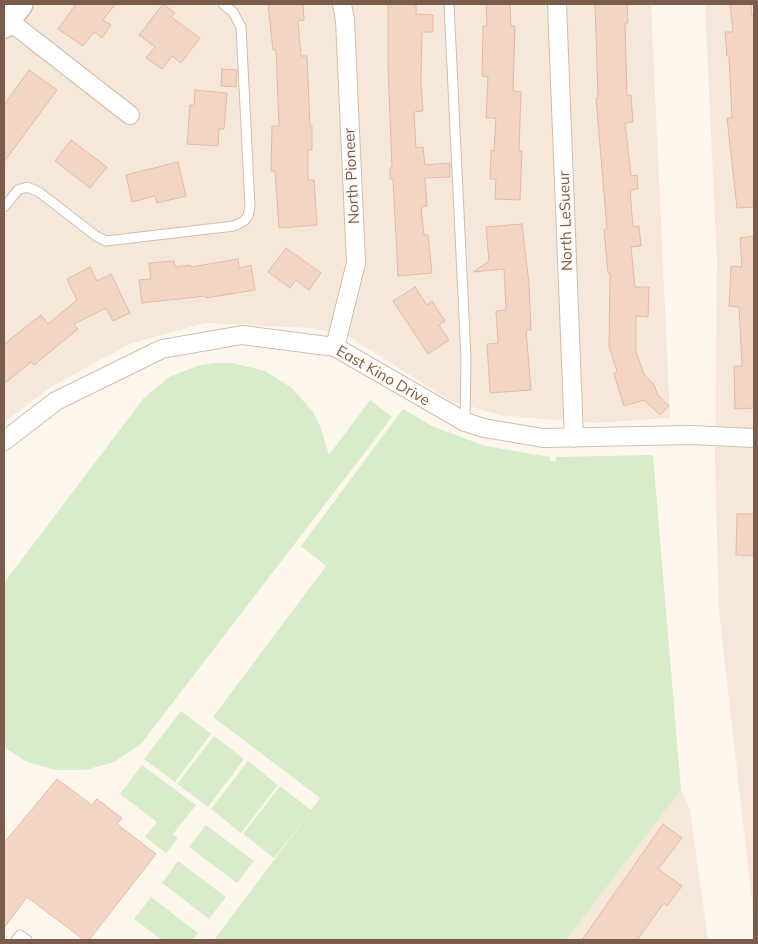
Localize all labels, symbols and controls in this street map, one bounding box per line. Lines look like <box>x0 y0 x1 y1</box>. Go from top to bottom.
street label: North Pioneer <box>340 128 364 224</box>
street label: North LeSueur <box>555 171 577 271</box>
street label: East Kino Drive <box>333 342 433 410</box>

